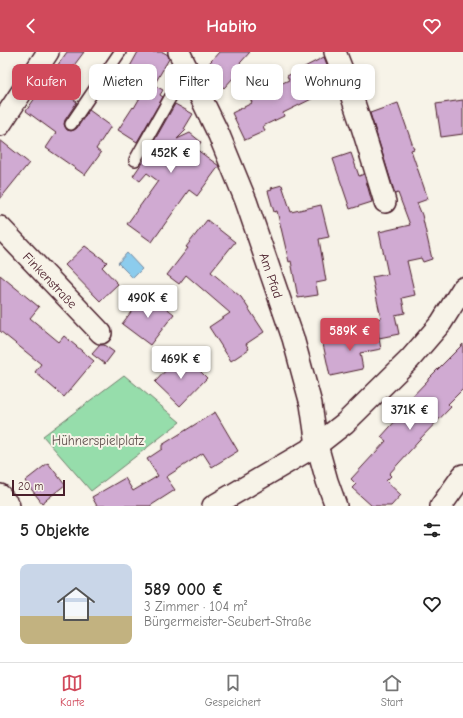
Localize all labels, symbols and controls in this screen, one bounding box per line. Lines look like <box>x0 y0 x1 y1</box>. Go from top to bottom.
icon: back <box>20 15 42 37</box>
icon: heart <box>421 15 443 37</box>
text: Habito <box>206 16 257 37</box>
chip: Kaufen <box>12 64 81 100</box>
chip: Mieten <box>89 64 157 100</box>
chip: Filter <box>165 64 223 100</box>
chip: Neu <box>231 64 283 100</box>
chip: Wohnung <box>291 64 375 100</box>
pin: 452K € <box>138 140 204 174</box>
text: 452K € <box>151 145 191 160</box>
street label: Finkenstraße <box>20 249 80 312</box>
street label: Am Pfad <box>256 251 286 300</box>
pin: 490K € <box>115 285 181 319</box>
text: 490K € <box>127 290 169 305</box>
pin: 589K € <box>317 318 383 352</box>
text: 589K € <box>329 323 371 338</box>
pin: 469K € <box>148 346 214 380</box>
text: 469K € <box>161 351 201 366</box>
pin: 371K € <box>377 397 443 431</box>
text: 371K € <box>391 402 429 417</box>
park label: Hühnerspielplatz <box>52 433 145 448</box>
scale bar <box>12 478 65 497</box>
text: 20 m <box>18 480 43 493</box>
icon: filters <box>421 519 443 541</box>
text: 5 Objekte <box>20 521 89 540</box>
icon: home <box>52 580 100 628</box>
text: 589 000 € <box>144 580 224 599</box>
icon: heart <box>421 593 443 615</box>
text: 3 Zimmer · 104 m² <box>144 599 247 614</box>
text: Bürgermeister-Seubert-Straße <box>144 614 311 629</box>
tab: Karte <box>60 672 85 709</box>
tab: Gespeichert <box>205 672 261 709</box>
tab: Start <box>381 672 403 709</box>

